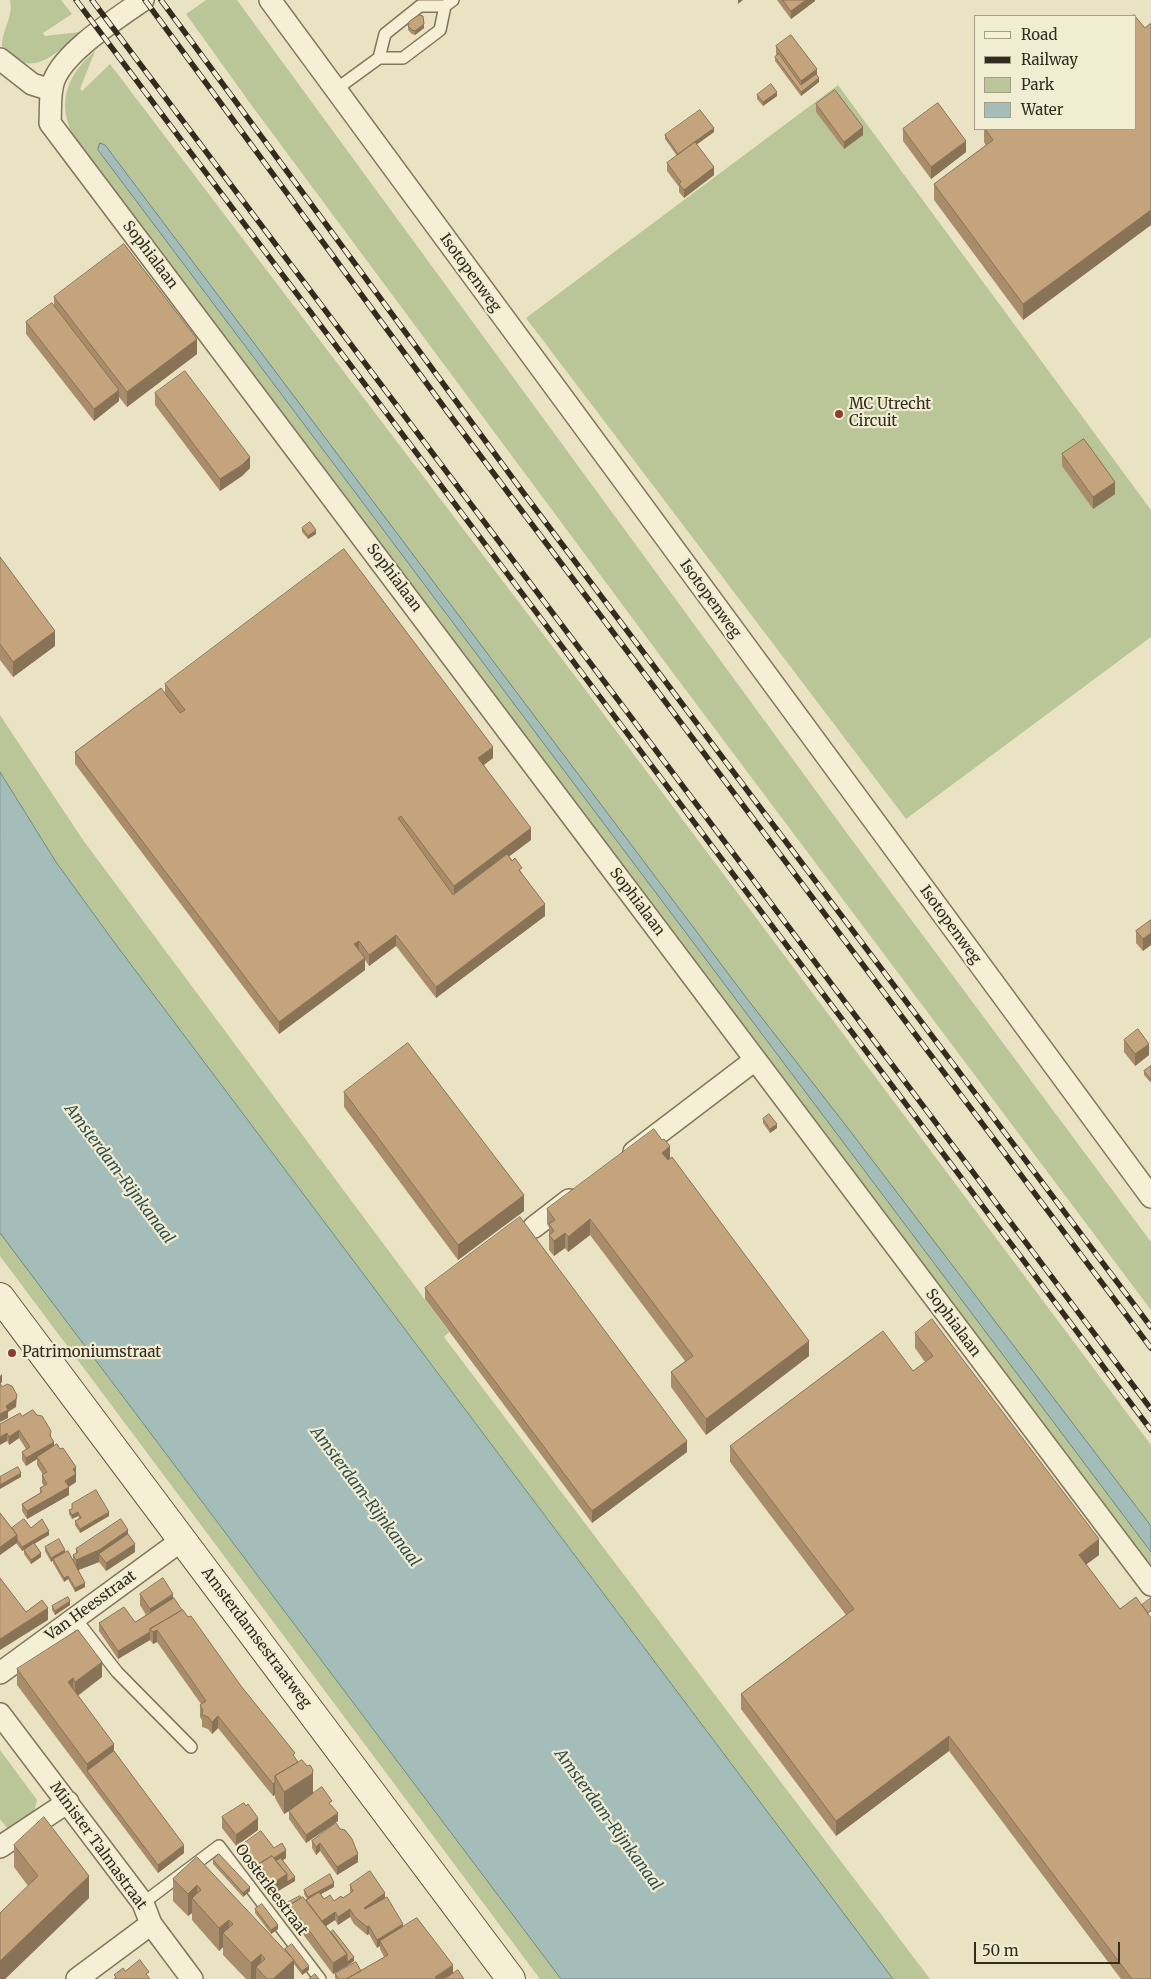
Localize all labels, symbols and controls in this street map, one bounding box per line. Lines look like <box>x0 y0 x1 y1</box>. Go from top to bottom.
legend <box>974 15 1136 130</box>
text: Road <box>1021 25 1057 44</box>
text: Railway <box>1021 50 1078 69</box>
text: Park <box>1021 75 1054 94</box>
text: Water <box>1021 100 1063 119</box>
street label: Sophialaan <box>119 217 181 293</box>
street label: Isotopenweg <box>436 230 504 316</box>
place label: MC Utrecht Circuit <box>849 396 931 431</box>
marker: MC Utrecht Circuit <box>833 408 845 420</box>
street label: Sophialaan <box>363 540 425 616</box>
street label: Isotopenweg <box>676 556 744 642</box>
street label: Sophialaan <box>606 864 668 940</box>
street label: Isotopenweg <box>916 882 984 968</box>
water label: Amsterdam-Rijnkanaal <box>60 1100 178 1248</box>
street label: Sophialaan <box>922 1285 984 1361</box>
place label: Patrimoniumstraat <box>22 1344 161 1362</box>
marker: Patrimoniumstraat <box>6 1347 18 1359</box>
water label: Amsterdam-Rijnkanaal <box>306 1423 424 1571</box>
street label: Amsterdamsestraatweg <box>197 1564 315 1712</box>
street label: Van Heesstraat <box>42 1567 140 1645</box>
water label: Amsterdam-Rijnkanaal <box>550 1746 666 1894</box>
street label: Minister Talmastraat <box>46 1779 150 1913</box>
street label: Oosterleestraat <box>231 1841 311 1939</box>
scale bar <box>976 1932 1122 1964</box>
text: 50 m <box>982 1941 1019 1960</box>

